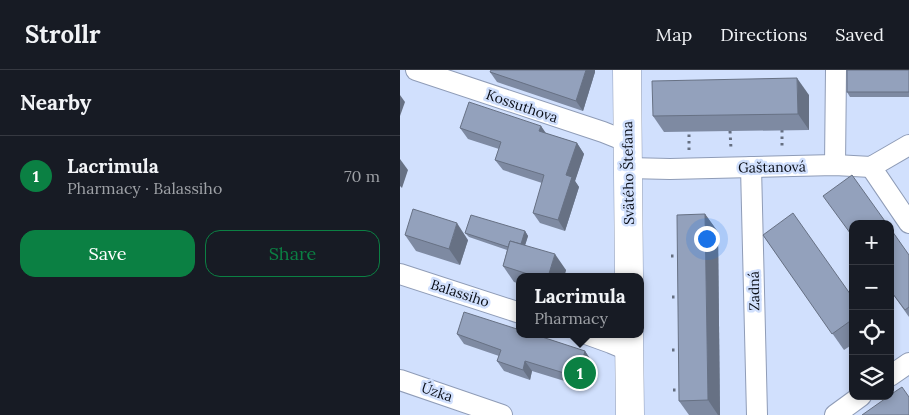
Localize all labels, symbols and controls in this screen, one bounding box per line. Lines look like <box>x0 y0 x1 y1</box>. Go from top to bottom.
text: Strollr <box>25 19 100 50</box>
text: Map <box>656 23 692 46</box>
text: Directions <box>720 23 807 46</box>
text: Saved <box>835 23 884 46</box>
street label: Kossuthova <box>484 85 560 127</box>
text: Nearby <box>20 89 91 116</box>
street label: Svätého Štefana <box>618 121 638 225</box>
text: Lacrimula <box>67 154 159 178</box>
street label: Gaštanová <box>738 157 806 177</box>
text: 1 <box>33 166 39 186</box>
text: 70 m <box>344 166 380 186</box>
text: Pharmacy · Balassiho <box>67 178 222 198</box>
map controls <box>849 220 894 400</box>
button: + <box>849 220 894 265</box>
your location <box>694 226 720 252</box>
button: Save <box>20 230 195 277</box>
button: Share <box>205 230 380 277</box>
button: − <box>849 265 894 310</box>
street label: Zadná <box>745 271 763 311</box>
popup <box>516 273 644 338</box>
street label: Balassiho <box>428 275 492 311</box>
text: Lacrimula <box>534 284 626 308</box>
text: Pharmacy <box>534 308 608 328</box>
button: locate <box>849 310 894 355</box>
pin: 1 <box>564 354 596 392</box>
button: layers <box>849 355 894 400</box>
street label: Úzka <box>419 378 455 406</box>

